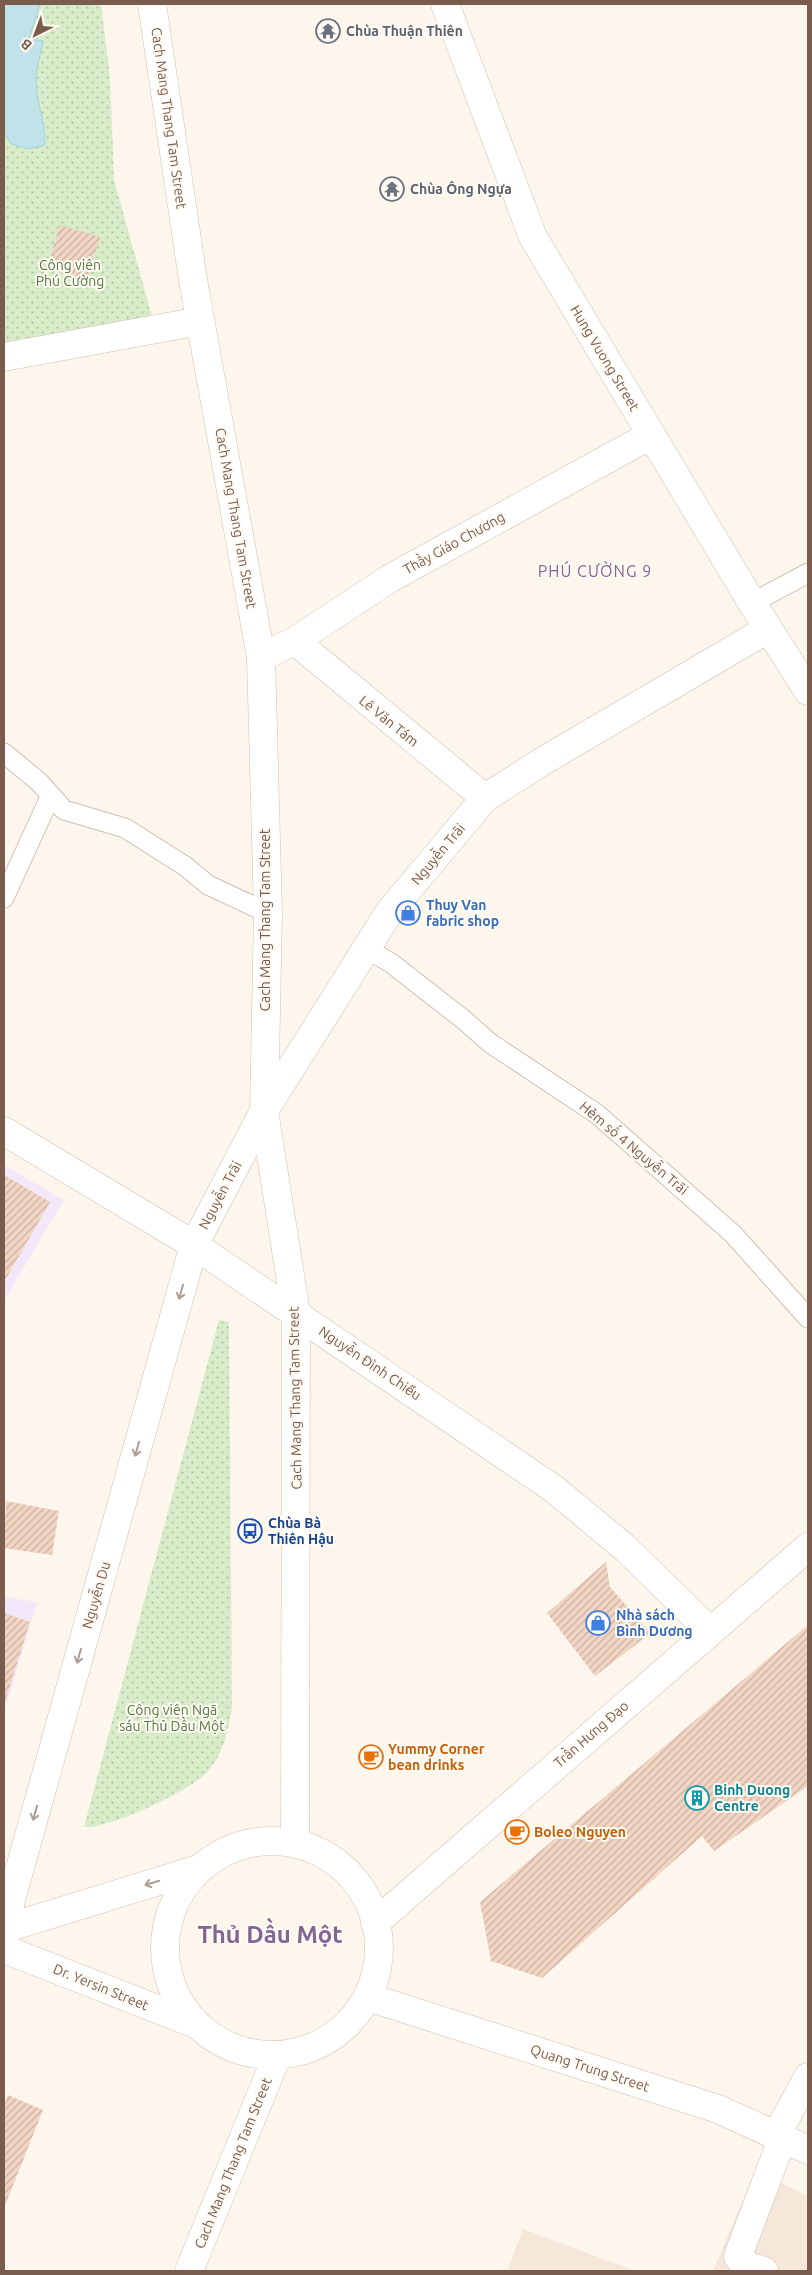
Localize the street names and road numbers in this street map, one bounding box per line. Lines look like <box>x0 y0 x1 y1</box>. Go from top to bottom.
street label: Cach Mang Thang Tam Street <box>148 26 190 210</box>
street label: Hung Vuong Street <box>567 302 643 414</box>
street label: Cach Mang Thang Tam Street <box>212 426 260 610</box>
street label: Thầy Giáo Chương <box>399 506 507 577</box>
street label: Lê Văn Tám <box>356 692 422 750</box>
street label: Nguyễn Trãi <box>406 819 468 888</box>
street label: Cach Mang Thang Tam Street <box>257 828 273 1012</box>
street label: Hẻm số 4 Nguyễn Trãi <box>577 1096 693 1198</box>
street label: Nguyễn Trãi <box>193 1157 245 1232</box>
street label: Cach Mang Thang Tam Street <box>285 1306 305 1490</box>
street label: Nguyễn Đình Chiểu <box>316 1321 426 1403</box>
street label: Nguyễn Du <box>76 1559 113 1631</box>
street label: Trần Hưng Đạo <box>549 1695 632 1771</box>
street label: Dr. Yersin Street <box>51 1961 151 2014</box>
street label: Quang Trung Street <box>528 2041 652 2095</box>
street label: Cach Mang Thang Tam Street <box>191 2075 275 2251</box>

